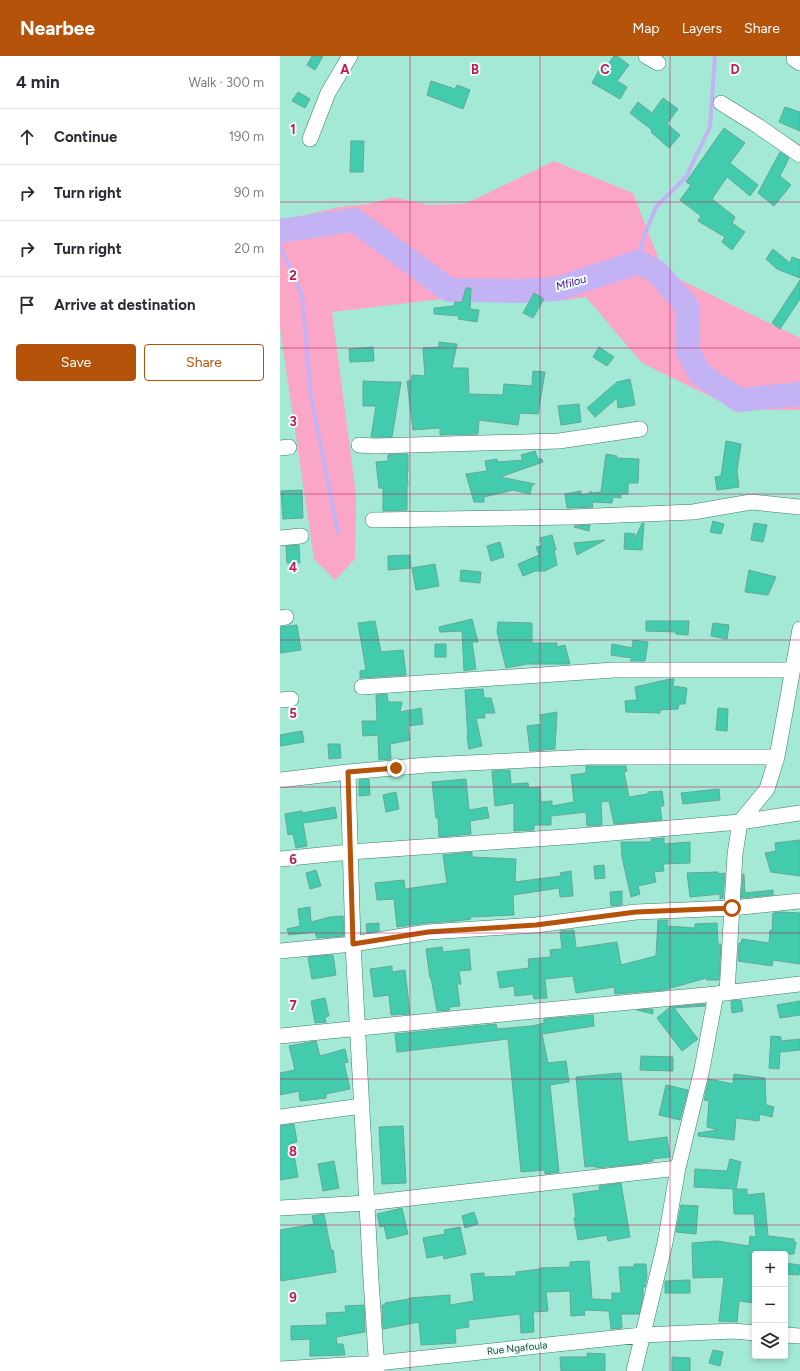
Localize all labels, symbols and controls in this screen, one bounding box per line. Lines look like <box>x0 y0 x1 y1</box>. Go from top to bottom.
text: Nearbee <box>20 17 95 40</box>
text: Map <box>632 20 660 37</box>
text: Layers <box>682 20 722 37</box>
text: Share <box>744 20 780 37</box>
text: A <box>340 62 350 77</box>
text: B <box>471 62 479 77</box>
text: C <box>600 62 610 77</box>
text: D <box>730 62 740 77</box>
text: 4 min <box>16 72 60 92</box>
text: Walk · 300 m <box>189 75 264 90</box>
text: 1 <box>290 122 296 137</box>
icon: ahead <box>16 126 38 148</box>
text: Continue <box>54 128 117 146</box>
text: 190 m <box>229 129 264 144</box>
icon: right <box>16 182 38 204</box>
text: Turn right <box>54 184 122 202</box>
text: 90 m <box>234 185 264 200</box>
icon: right <box>16 238 38 260</box>
text: Turn right <box>54 240 122 258</box>
text: 20 m <box>234 241 264 256</box>
text: 2 <box>289 268 297 283</box>
water label: Mfilou <box>554 272 588 294</box>
icon: arrive <box>16 294 38 316</box>
text: Arrive at destination <box>54 296 195 314</box>
button: Save <box>16 344 136 381</box>
button: Share <box>144 344 264 381</box>
text: 3 <box>289 414 297 429</box>
text: 4 <box>289 560 297 575</box>
text: 5 <box>289 706 297 721</box>
route end <box>387 759 405 777</box>
text: 6 <box>289 852 297 867</box>
route start <box>723 899 741 917</box>
text: 7 <box>289 998 297 1013</box>
text: 8 <box>289 1144 297 1159</box>
map controls <box>752 1251 788 1359</box>
button: + <box>752 1251 788 1287</box>
button: − <box>752 1287 788 1323</box>
text: 9 <box>289 1290 297 1305</box>
button: layers <box>752 1323 788 1359</box>
street label: Rue Ngafoula <box>486 1338 548 1358</box>

